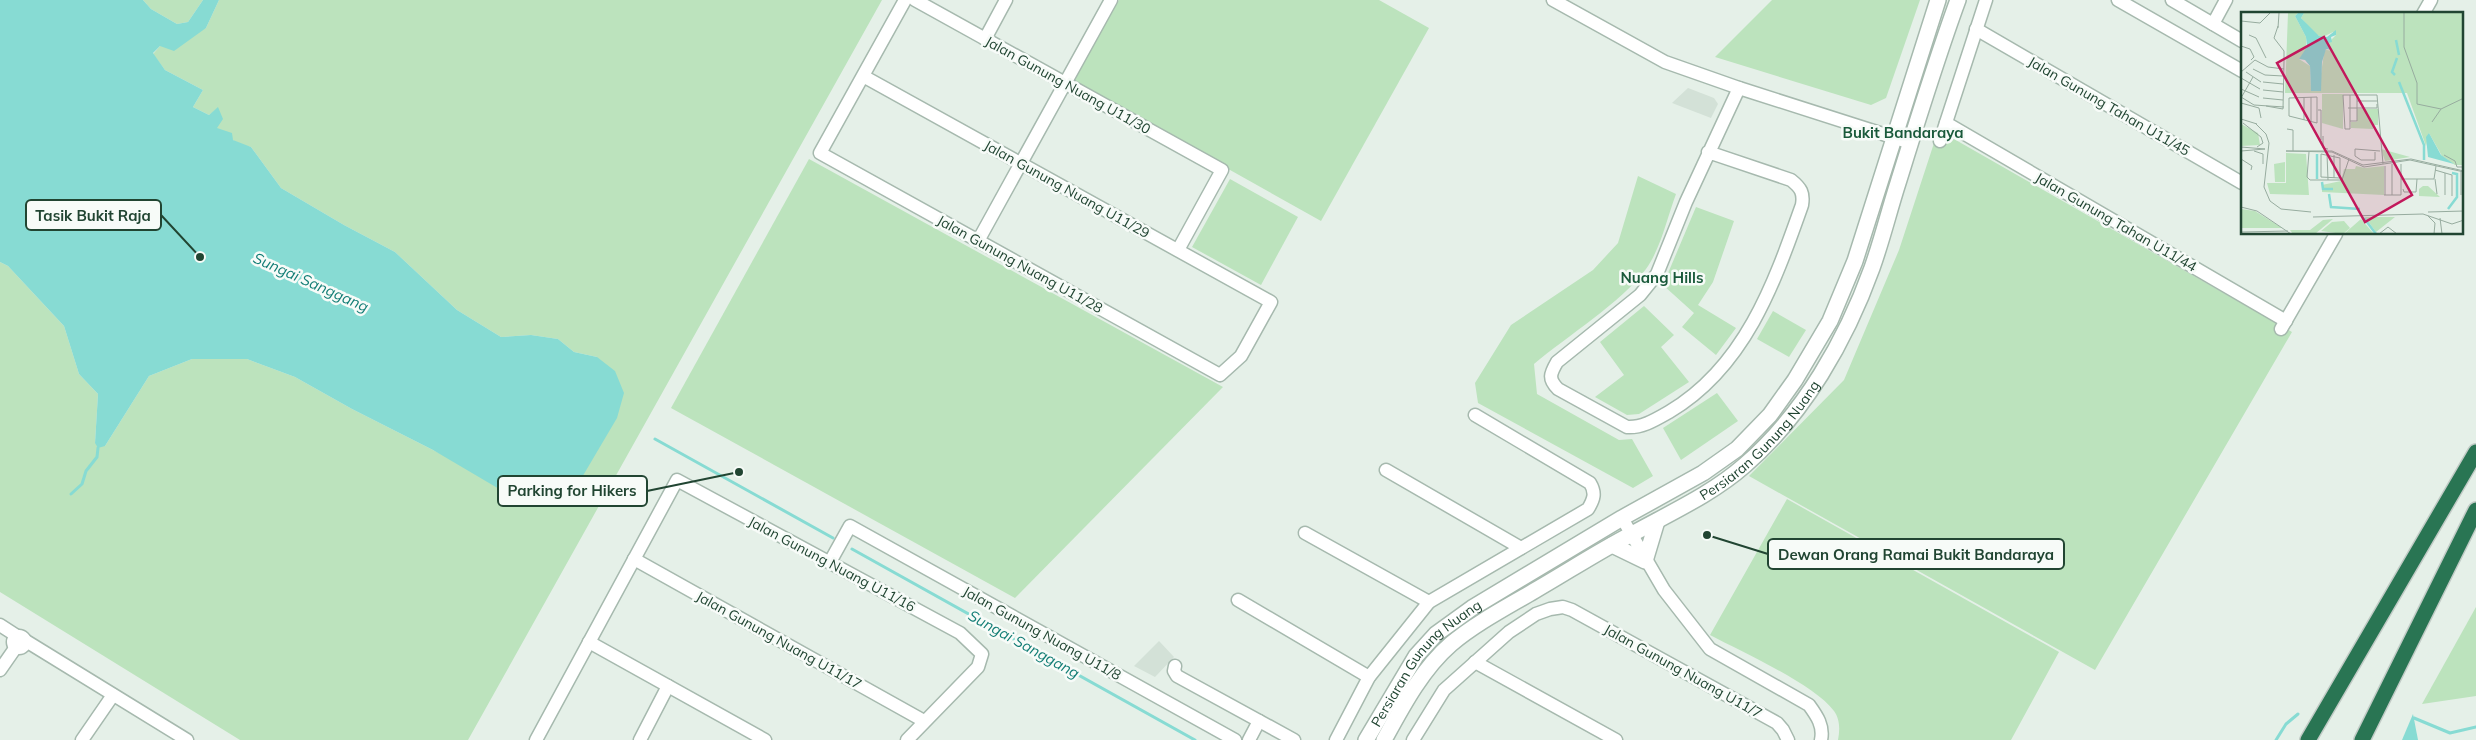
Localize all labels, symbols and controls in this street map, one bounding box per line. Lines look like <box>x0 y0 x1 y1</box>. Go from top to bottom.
inset map <box>2241 12 2464 235</box>
street label: Jalan Gunung Nuang U11/30 <box>982 32 1154 138</box>
street label: Jalan Gunung Tahan U11/45 <box>2025 52 2193 160</box>
district label: Bukit Bandaraya <box>1843 123 1963 142</box>
street label: Jalan Gunung Nuang U11/29 <box>981 136 1153 242</box>
street label: Jalan Gunung Tahan U11/44 <box>2032 168 2201 276</box>
callout: Tasik Bukit Raja <box>26 200 161 230</box>
text: Tasik Bukit Raja <box>35 206 151 225</box>
street label: Jalan Gunung Nuang U11/28 <box>934 211 1106 317</box>
water label: Sungai Sanggang <box>250 248 372 316</box>
district label: Nuang Hills <box>1621 268 1703 287</box>
street label: Persiaran Gunung Nuang <box>1696 377 1824 504</box>
callout: Parking for Hikers <box>498 476 647 506</box>
text: Parking for Hikers <box>508 481 636 500</box>
street label: Jalan Gunung Nuang U11/16 <box>745 512 919 616</box>
callout: Dewan Orang Ramai Bukit Bandaraya <box>1768 539 2064 569</box>
text: Dewan Orang Ramai Bukit Bandaraya <box>1778 545 2054 564</box>
street label: Jalan Gunung Nuang U11/8 <box>960 582 1124 684</box>
street label: Jalan Gunung Nuang U11/17 <box>693 587 865 693</box>
street label: Persiaran Gunung Nuang <box>1367 596 1484 730</box>
water label: Sungai Sanggang <box>965 606 1083 682</box>
street label: Jalan Gunung Nuang U11/7 <box>1601 620 1765 722</box>

